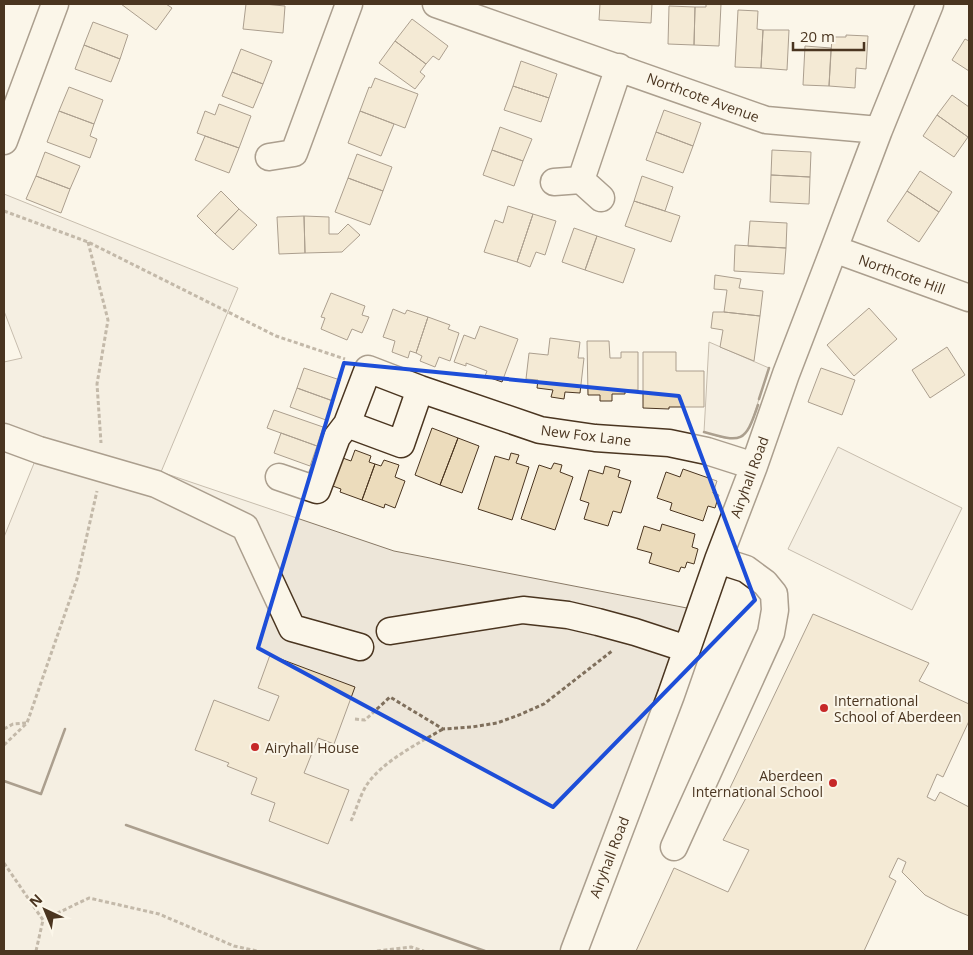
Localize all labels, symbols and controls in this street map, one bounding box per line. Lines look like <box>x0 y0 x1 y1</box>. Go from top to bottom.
scale bar <box>793 20 864 52</box>
text: 20 m <box>800 26 835 46</box>
street label: Northcote Avenue <box>644 68 762 126</box>
street label: Northcote Hill <box>856 250 948 298</box>
street label: New Fox Lane <box>540 420 632 450</box>
street label: Airyhall Road <box>725 434 773 520</box>
place label: International School of Aberdeen <box>834 691 962 726</box>
marker: International School of Aberdeen <box>818 702 830 714</box>
place label: Airyhall House <box>265 738 359 757</box>
marker: Airyhall House <box>249 741 261 753</box>
place label: Aberdeen International School <box>692 766 823 801</box>
marker: Aberdeen International School <box>827 777 839 789</box>
street label: Airyhall Road <box>585 814 633 900</box>
north arrow <box>20 885 70 935</box>
text: N <box>25 889 46 911</box>

